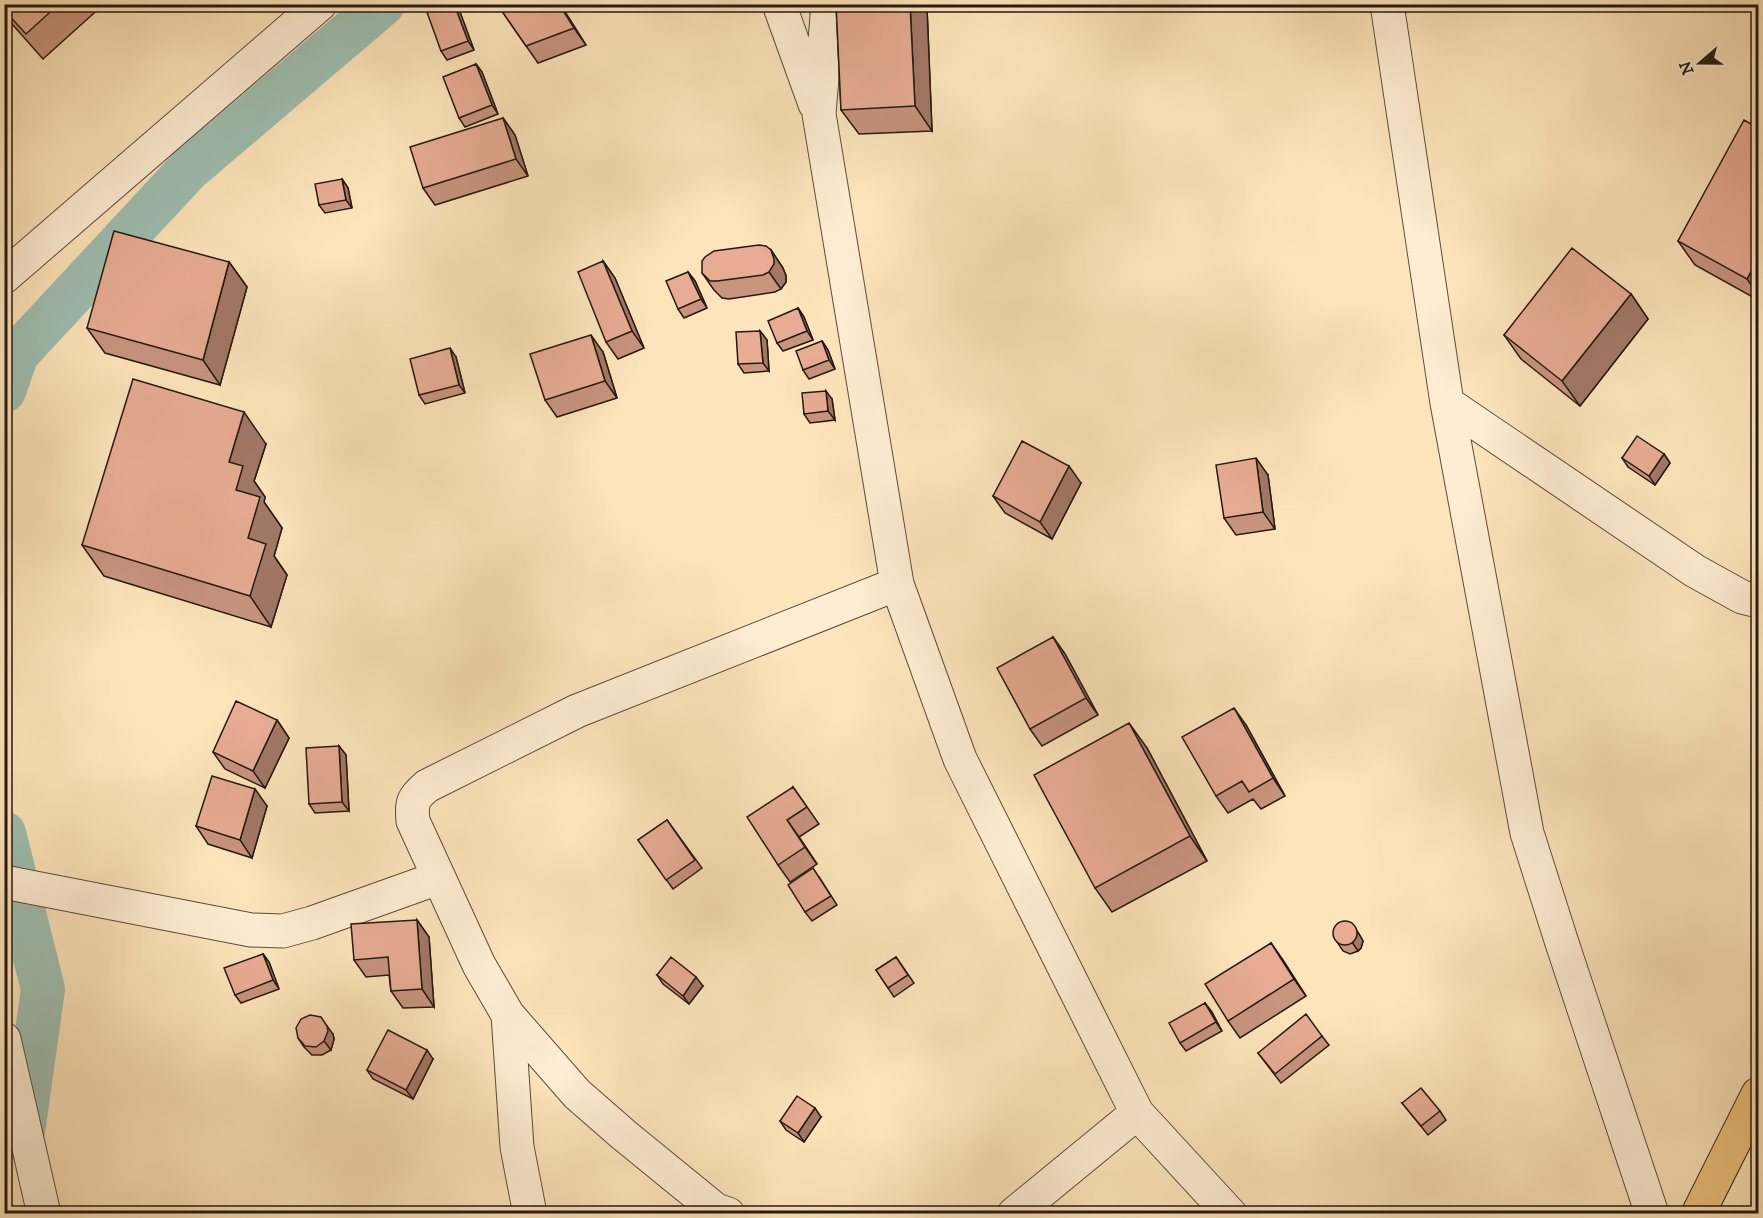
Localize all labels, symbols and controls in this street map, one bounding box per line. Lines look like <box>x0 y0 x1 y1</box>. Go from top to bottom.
north arrow <box>1670 33 1730 93</box>
text: N <box>1675 58 1698 77</box>

